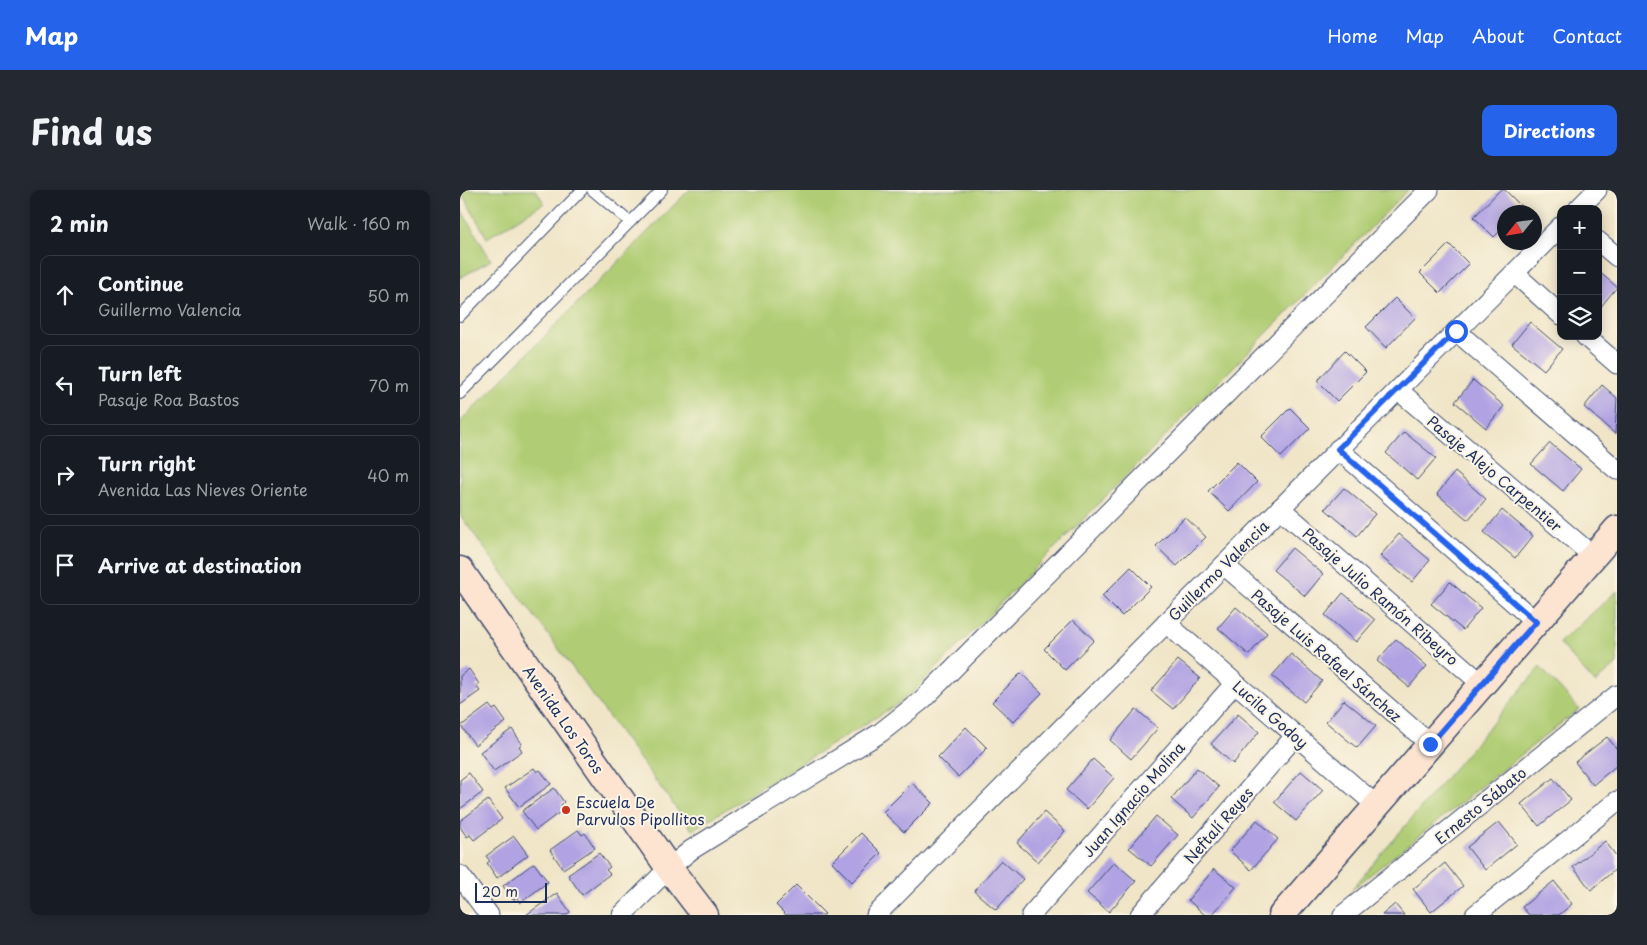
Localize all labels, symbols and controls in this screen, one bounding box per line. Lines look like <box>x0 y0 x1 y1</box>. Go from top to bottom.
text: Map <box>25 17 78 53</box>
text: Home <box>1327 22 1377 49</box>
text: Map <box>1405 22 1444 49</box>
text: About <box>1472 22 1524 49</box>
text: Contact <box>1552 22 1622 49</box>
text: Find us <box>30 104 152 157</box>
button: Directions <box>1482 105 1617 156</box>
north arrow <box>1497 205 1542 250</box>
map controls <box>1557 205 1602 340</box>
button: + <box>1557 205 1602 250</box>
text: 2 min <box>50 207 109 239</box>
text: Walk · 160 m <box>307 211 410 235</box>
button: − <box>1557 250 1602 295</box>
text: Continue <box>98 269 184 297</box>
icon: ahead <box>51 281 79 309</box>
text: 50 m <box>368 283 409 307</box>
button: layers <box>1557 295 1602 340</box>
text: Guillermo Valencia <box>98 297 241 321</box>
route start <box>1445 320 1468 343</box>
text: Turn left <box>98 359 182 387</box>
icon: left <box>51 371 79 399</box>
text: 70 m <box>369 373 409 397</box>
text: Pasaje Roa Bastos <box>98 387 239 411</box>
street label: Pasaje Alejo Carpentier <box>1422 409 1568 537</box>
text: Turn right <box>98 449 196 477</box>
icon: right <box>51 461 79 489</box>
text: 40 m <box>367 463 409 487</box>
text: Avenida Las Nieves Oriente <box>98 477 308 501</box>
street label: Guillermo Valencia <box>1162 514 1274 626</box>
street label: Pasaje Julio Ramón Ribeyro <box>1298 522 1464 670</box>
icon: arrive <box>51 551 79 579</box>
text: Arrive at destination <box>98 551 302 579</box>
street label: Pasaje Luis Rafael Sánchez <box>1247 583 1407 727</box>
street label: Avenida Los Toros <box>518 660 610 778</box>
street label: Lucila Godoy <box>1228 675 1314 753</box>
route end <box>1419 733 1442 756</box>
street label: Juan Ignacio Molina <box>1076 736 1190 862</box>
street label: Ernesto Sábato <box>1429 761 1531 849</box>
street label: Neftalí Reyes <box>1178 781 1258 868</box>
place label: Escuela De Parvulos Pipollitos <box>576 790 704 830</box>
marker: Escuela De Parvulos Pipollitos <box>560 804 572 816</box>
scale bar <box>475 880 548 903</box>
text: 20 m <box>482 881 518 902</box>

